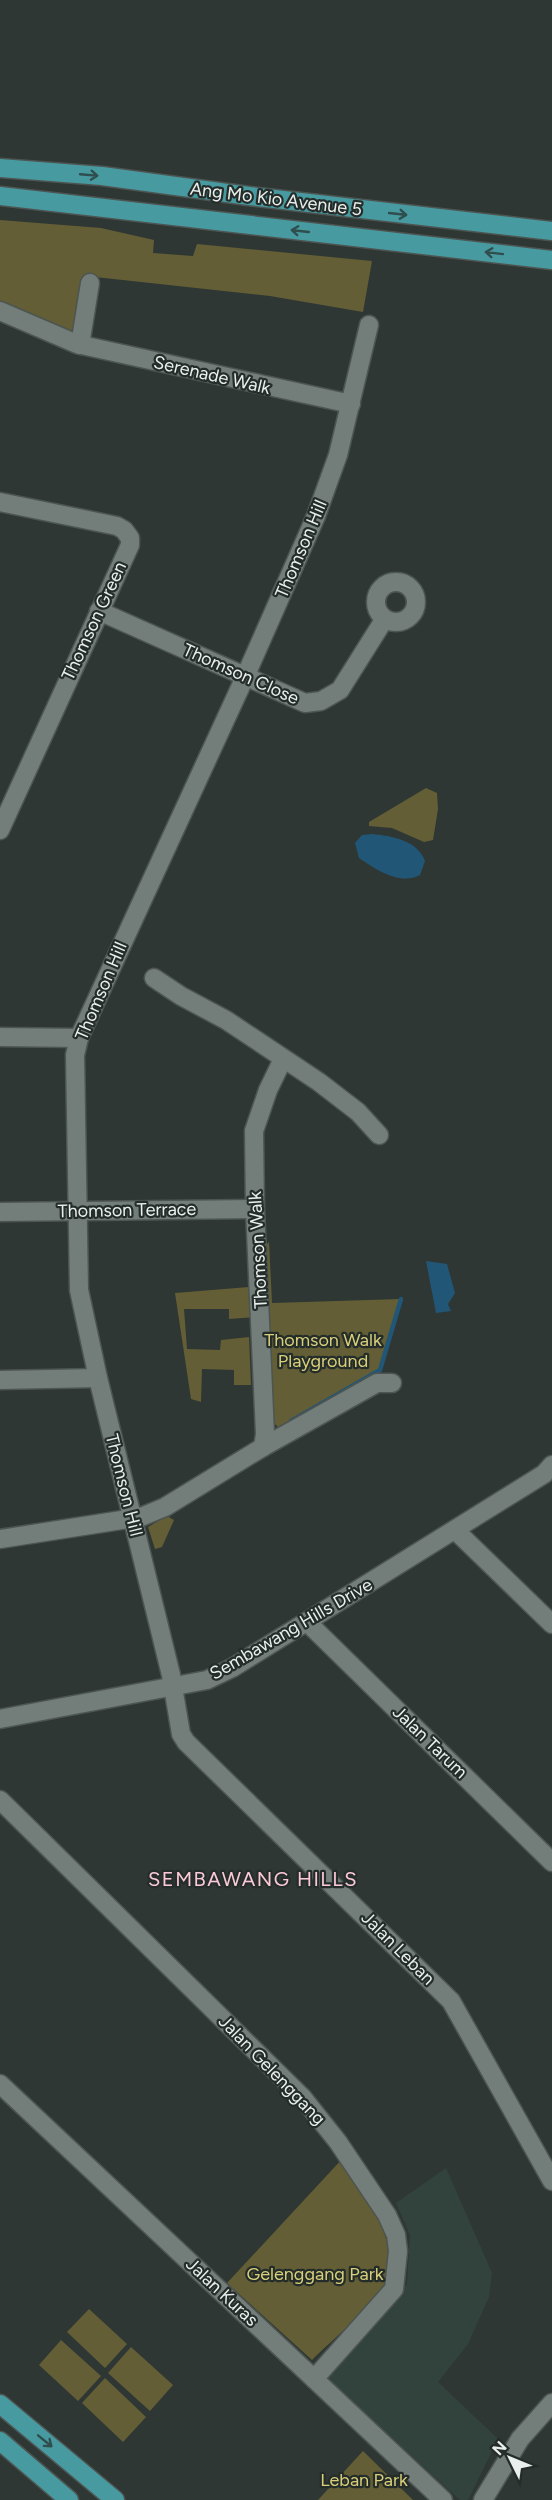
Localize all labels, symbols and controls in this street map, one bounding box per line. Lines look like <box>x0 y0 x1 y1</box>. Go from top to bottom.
one-way arrow <box>79 170 99 181</box>
street label: Ang Mo Kio Avenue 5 <box>189 178 363 220</box>
one-way arrow <box>388 209 408 220</box>
one-way arrow <box>291 225 311 236</box>
one-way arrow <box>484 247 504 258</box>
street label: Serenade Walk <box>151 351 273 399</box>
street label: Thomson Hill <box>270 497 332 601</box>
street label: Thomson Green <box>57 558 131 684</box>
street label: Thomson Close <box>180 639 303 709</box>
street label: Thomson Hill <box>70 939 132 1043</box>
street label: Thomson Walk <box>244 1191 272 1309</box>
street label: Thomson Terrace <box>58 1198 197 1222</box>
park label: Thomson Walk Playground <box>264 1329 382 1372</box>
street label: Thomson Hill <box>101 1432 147 1538</box>
street label: Sembawang Hills Drive <box>206 1573 376 1685</box>
street label: Jalan Tarum <box>388 1701 472 1783</box>
district label: SEMBAWANG HILLS <box>148 1867 358 1891</box>
street label: Jalan Leban <box>357 1907 439 1989</box>
street label: Jalan Gelenggang <box>214 2010 330 2130</box>
street label: Jalan Kuras <box>181 2253 263 2331</box>
park label: Gelenggang Park <box>247 2263 384 2285</box>
north arrow <box>480 2428 540 2488</box>
one-way arrow <box>37 2434 53 2447</box>
text: N <box>488 2437 511 2459</box>
park label: Leban Park <box>320 2469 408 2491</box>

